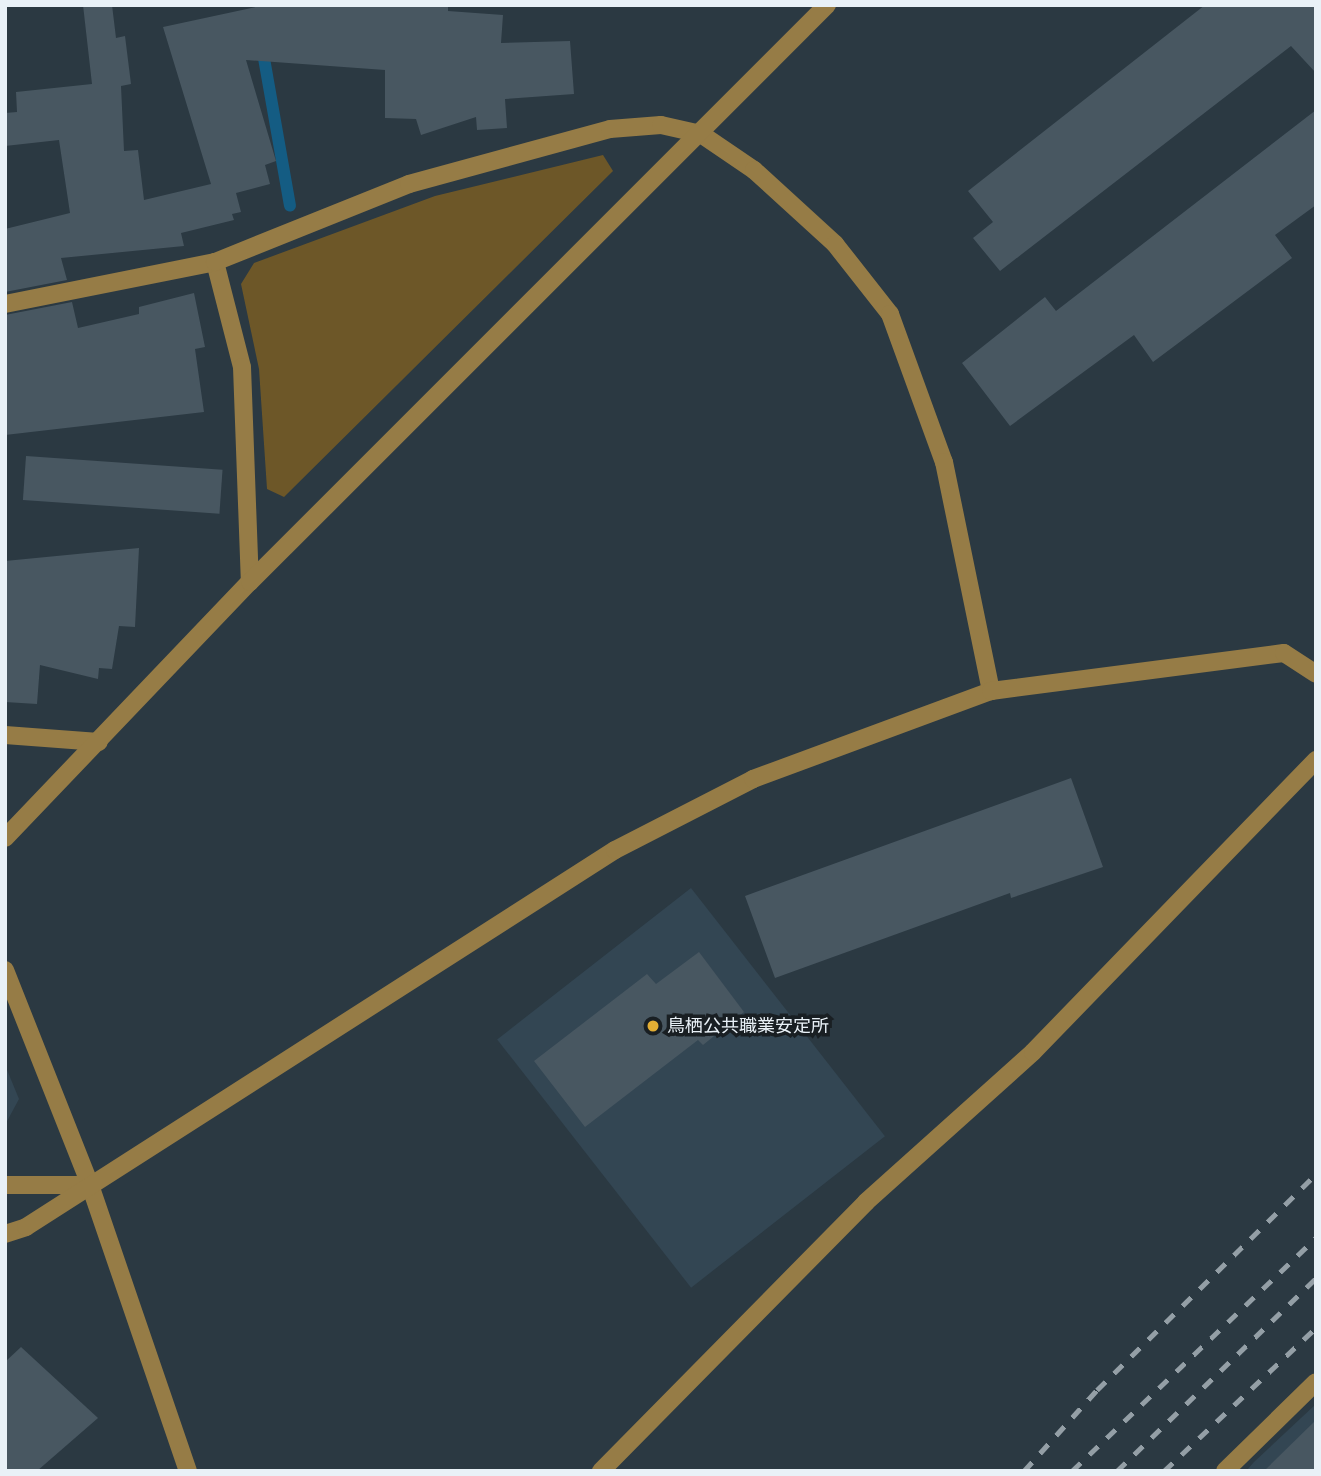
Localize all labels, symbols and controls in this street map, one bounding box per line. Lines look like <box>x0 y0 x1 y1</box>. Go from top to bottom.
place label: 鳥栖公共職業安定所 <box>667 1015 829 1037</box>
marker: 鳥栖公共職業安定所 <box>645 1018 661 1034</box>

